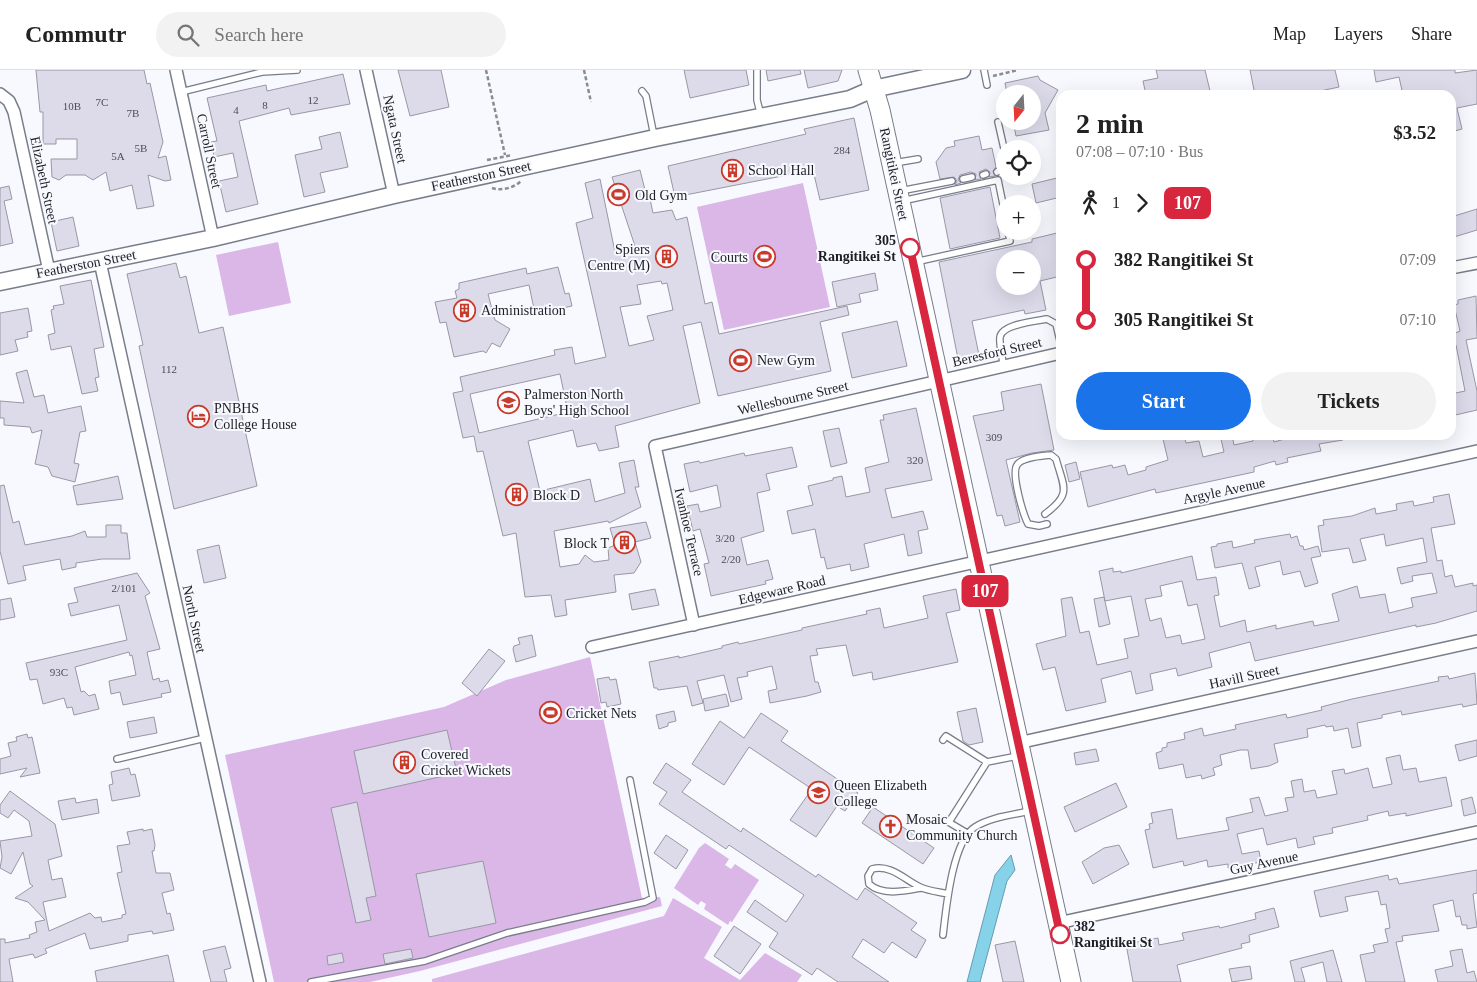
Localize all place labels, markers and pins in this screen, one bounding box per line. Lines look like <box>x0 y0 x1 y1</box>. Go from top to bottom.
building icon: School Hall <box>720 158 744 182</box>
place label: School Hall <box>748 163 815 178</box>
sports icon: Old Gym <box>607 183 631 207</box>
place label: Old Gym <box>635 188 688 203</box>
place label: 305 Rangitikei St <box>818 233 896 264</box>
marker: 305 Rangitikei St <box>900 238 920 258</box>
place label: Spiers Centre (M) <box>587 242 650 274</box>
building icon: Spiers Centre (M) <box>654 245 678 269</box>
sports icon: Courts <box>752 245 776 269</box>
place label: Courts <box>711 250 748 265</box>
building icon: Administration <box>453 298 477 322</box>
place label: Administration <box>481 303 566 318</box>
sports icon: New Gym <box>729 348 753 372</box>
place label: New Gym <box>757 353 815 368</box>
place label: Palmerston North Boys' High School <box>524 387 629 418</box>
school or university icon: Palmerston North Boys' High School <box>496 390 520 414</box>
place label: PNBHS College House <box>214 401 297 432</box>
hotel icon: PNBHS College House <box>186 404 210 428</box>
building icon: Block D <box>505 483 529 507</box>
place label: Block D <box>533 488 580 503</box>
building icon: Block T <box>613 531 637 555</box>
place label: Block T <box>564 536 609 551</box>
sports icon: Cricket Nets <box>538 701 562 725</box>
place label: Cricket Nets <box>566 706 636 721</box>
place label: Covered Cricket Wickets <box>421 747 511 778</box>
building icon: Covered Cricket Wickets <box>393 750 417 774</box>
place label: Queen Elizabeth College <box>834 778 927 809</box>
school or university icon: Queen Elizabeth College <box>806 781 830 805</box>
place label: Mosaic Community Church <box>906 812 1018 843</box>
church icon: Mosaic Community Church <box>878 815 902 839</box>
place label: 382 Rangitikei St <box>1074 919 1153 950</box>
marker: 382 Rangitikei St <box>1050 924 1070 944</box>

